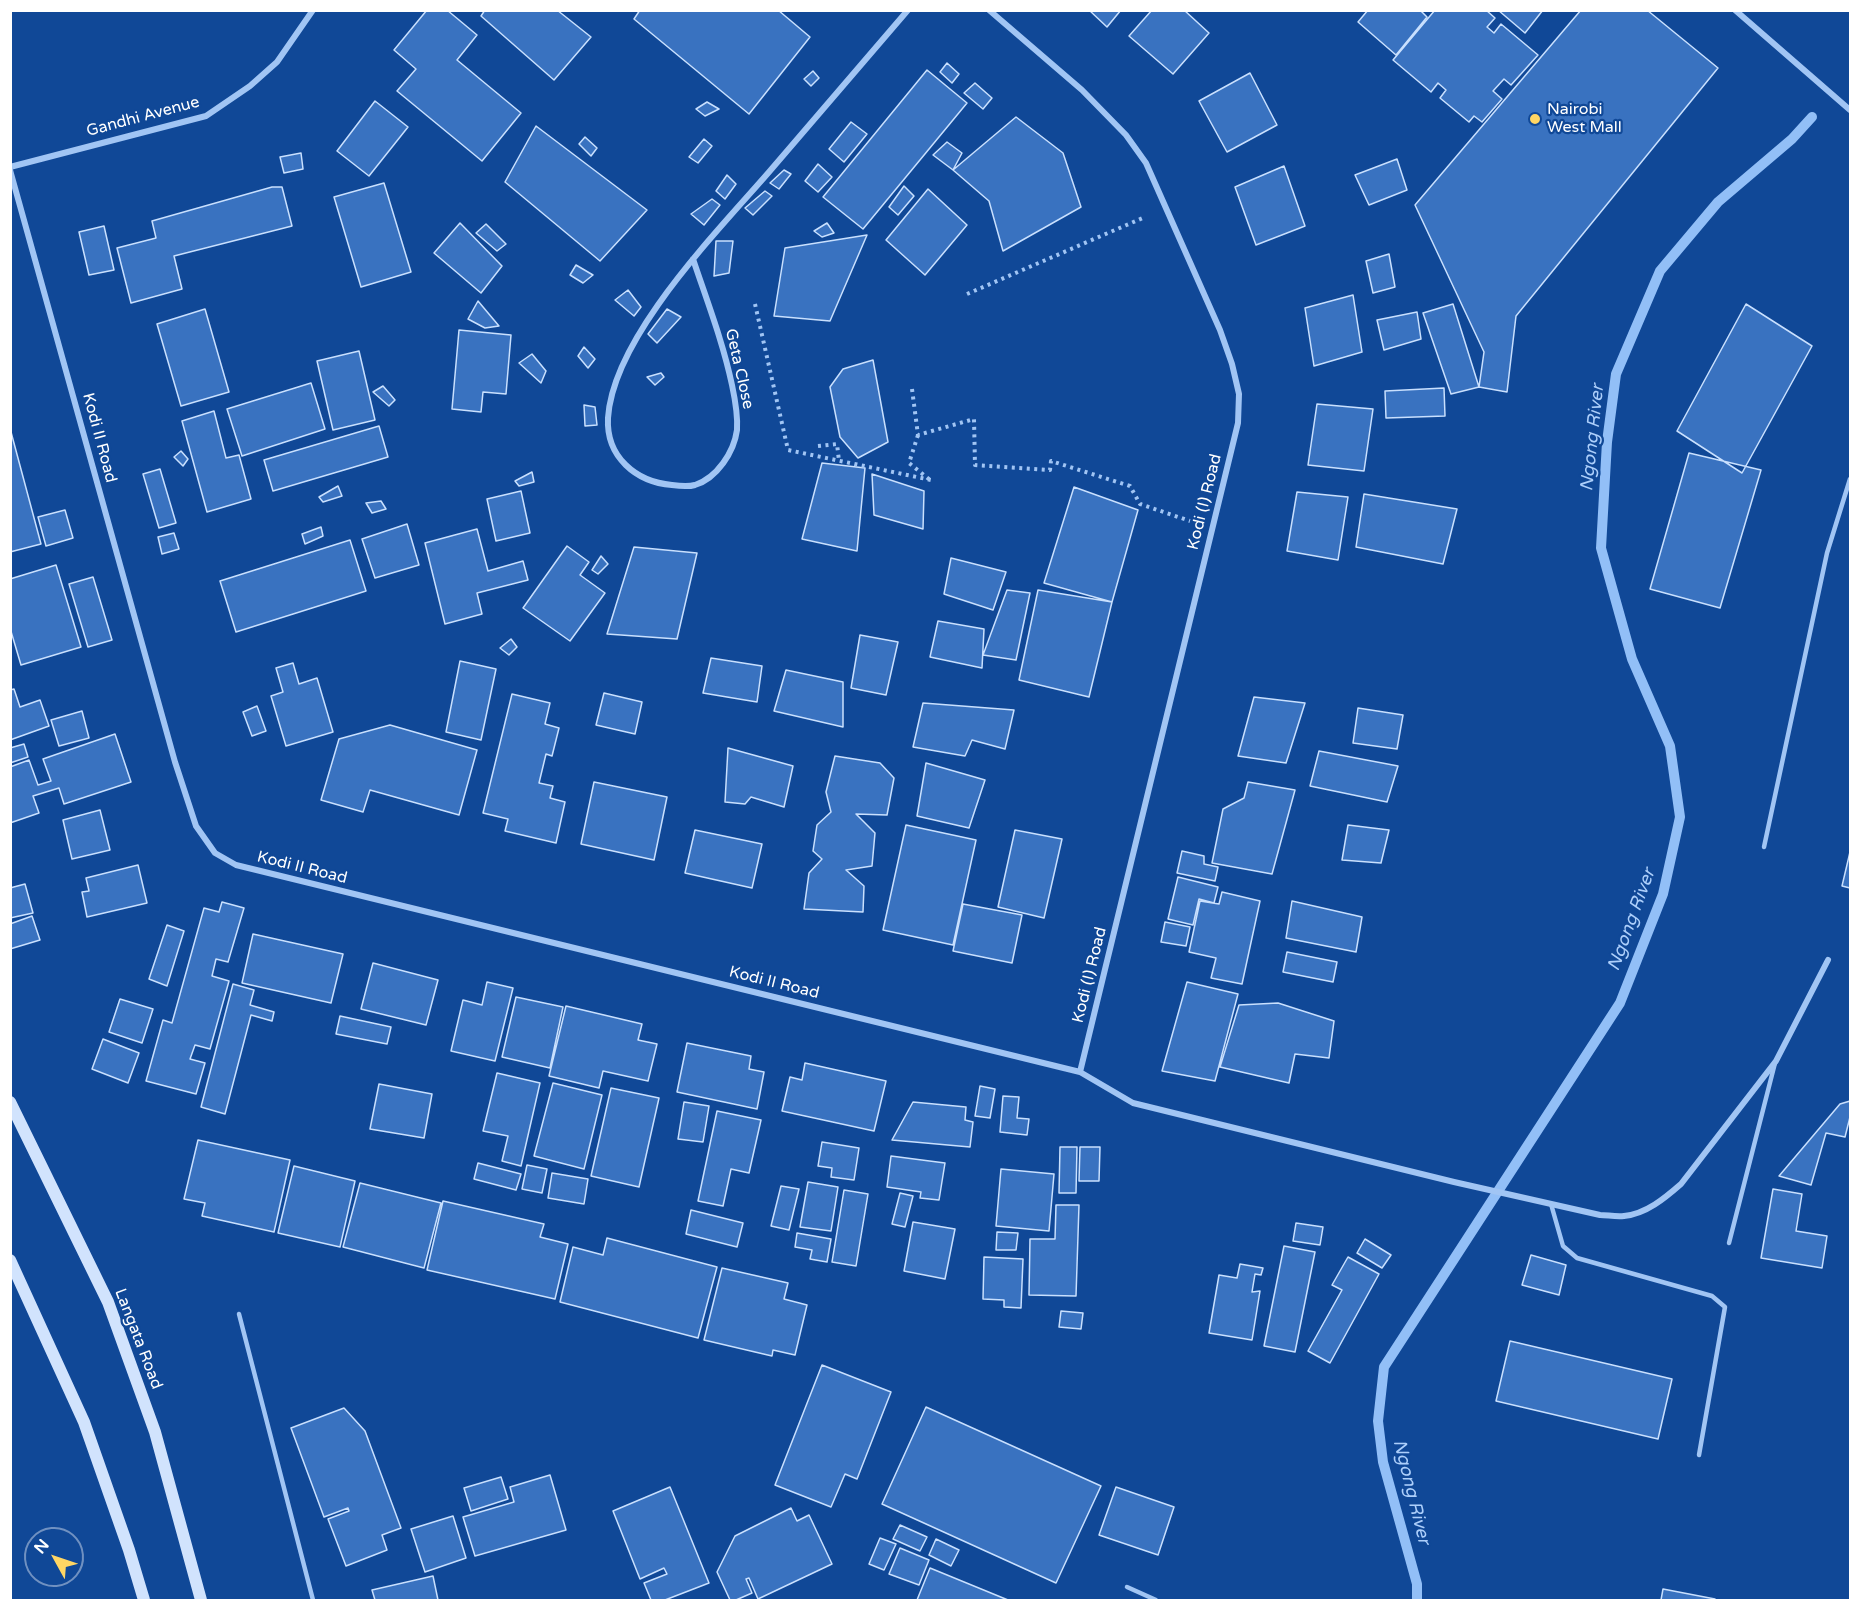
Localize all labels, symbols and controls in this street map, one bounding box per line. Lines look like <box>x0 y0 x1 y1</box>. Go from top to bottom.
street label: Gandhi Avenue <box>84 93 202 141</box>
place label: Nairobi West Mall <box>1547 100 1622 138</box>
marker: Nairobi West Mall <box>1528 112 1542 126</box>
street label: Geta Close <box>720 327 758 411</box>
water label: Ngong River <box>1577 384 1609 492</box>
street label: Kodi II Road <box>78 391 120 485</box>
street label: Kodi (I) Road <box>1184 452 1226 552</box>
street label: Kodi II Road <box>255 848 349 888</box>
water label: Ngong River <box>1604 866 1660 974</box>
street label: Kodi (I) Road <box>1069 925 1111 1025</box>
street label: Kodi II Road <box>727 963 821 1003</box>
street label: Langata Road <box>110 1286 166 1392</box>
water label: Ngong River <box>1388 1437 1434 1547</box>
north arrow <box>24 1527 84 1587</box>
text: N <box>30 1535 54 1558</box>

